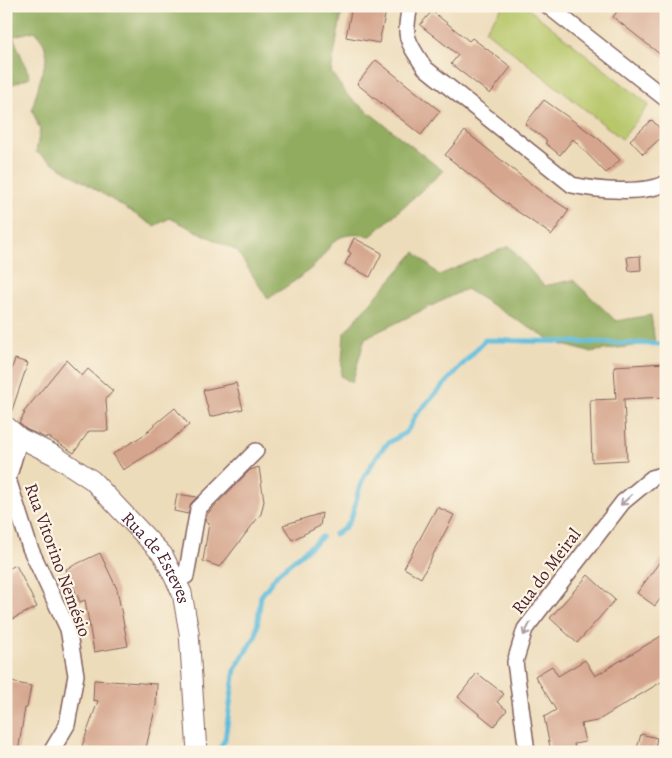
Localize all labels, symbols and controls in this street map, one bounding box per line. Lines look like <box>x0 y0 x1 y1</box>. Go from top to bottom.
street label: Rua Vitorino Nemésio <box>19 480 97 640</box>
one-way arrow <box>619 494 632 506</box>
street label: Rua de Esteves <box>116 506 196 606</box>
street label: Rua do Meiral <box>506 523 587 619</box>
one-way arrow <box>522 621 532 636</box>

